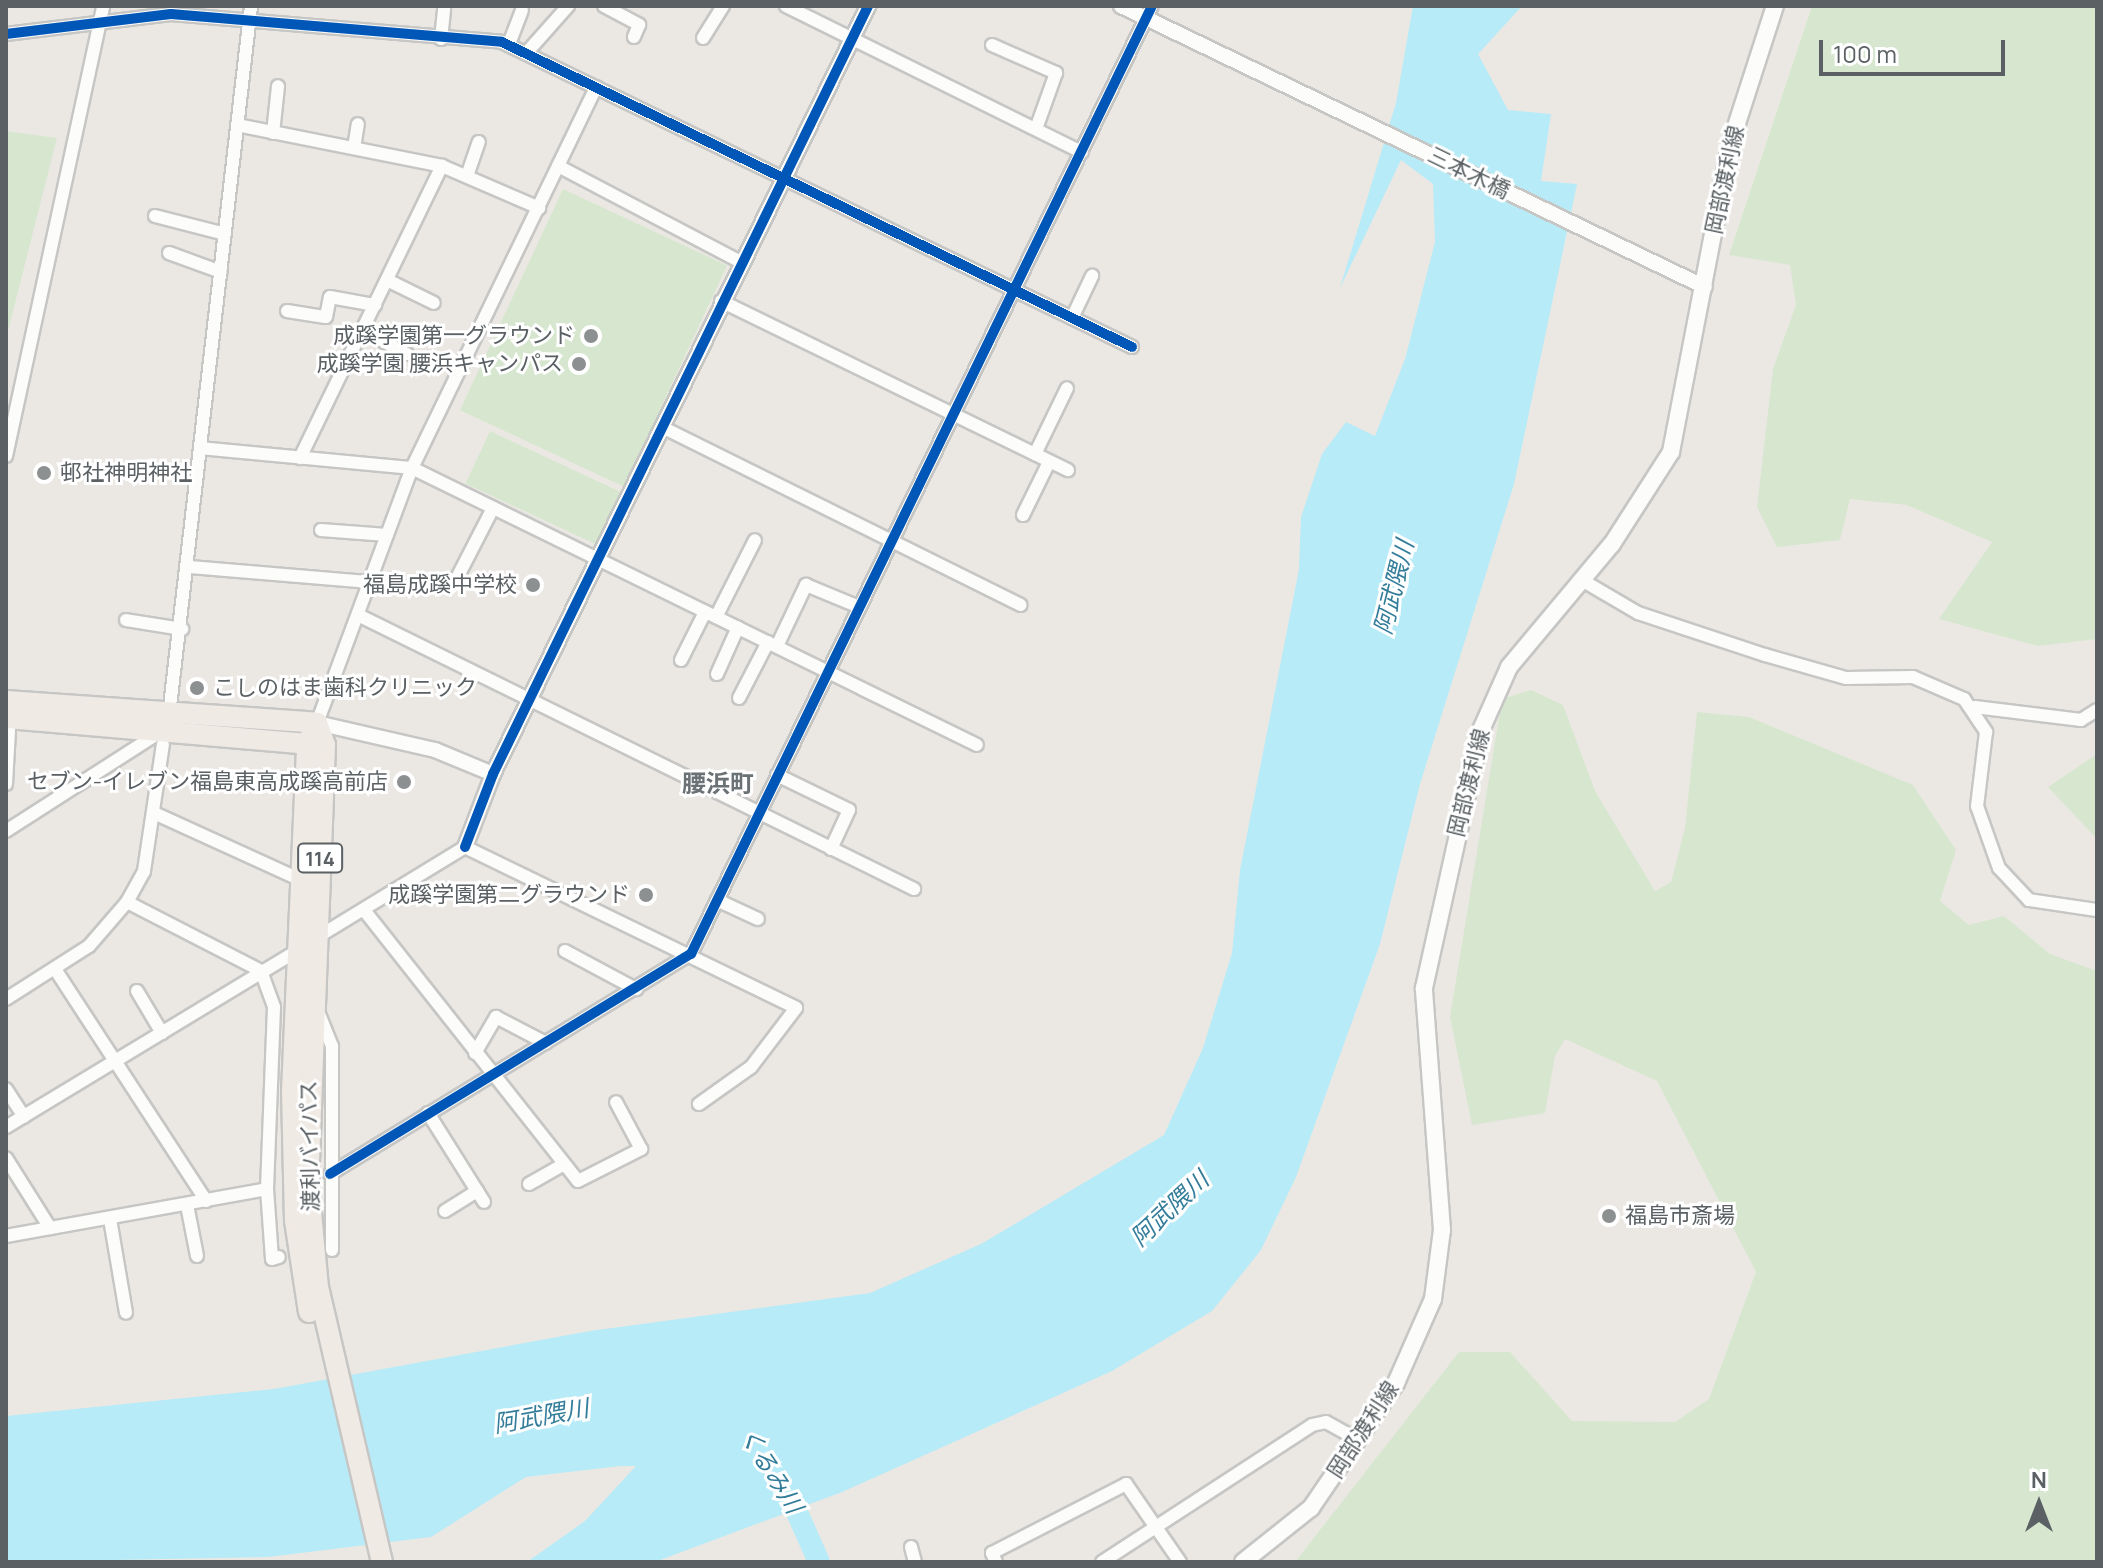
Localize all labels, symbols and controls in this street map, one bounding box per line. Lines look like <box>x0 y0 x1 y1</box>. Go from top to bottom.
scale bar <box>1823 24 2009 74</box>
text: 100 m <box>1833 37 1897 70</box>
street label: 岡部渡利線 <box>1701 123 1749 237</box>
street label: 三本木橋 <box>1424 142 1514 204</box>
place label: 成蹊学園第一グラウンド <box>333 323 575 349</box>
marker: 成蹊学園第一グラウンド <box>582 327 600 345</box>
place label: 成蹊学園 腰浜キャンパス <box>317 351 563 377</box>
marker: 成蹊学園 腰浜キャンパス <box>570 355 588 373</box>
place label: 邨社神明神社 <box>60 460 192 486</box>
marker: 邨社神明神社 <box>35 464 53 482</box>
water label: 阿武隈川 <box>1367 537 1419 637</box>
place label: 福島成蹊中学校 <box>363 572 517 598</box>
marker: 福島成蹊中学校 <box>524 576 542 594</box>
place label: こしのはま歯科クリニック <box>213 675 477 701</box>
marker: こしのはま歯科クリニック <box>188 679 206 697</box>
street label: 岡部渡利線 <box>1443 726 1495 840</box>
place label: セブン-イレブン福島東高成蹊高前店 <box>27 769 388 795</box>
district label: 腰浜町 <box>682 769 754 797</box>
marker: セブン-イレブン福島東高成蹊高前店 <box>395 773 413 791</box>
road number: 114 <box>296 842 344 874</box>
place label: 成蹊学園第二グラウンド <box>388 882 630 908</box>
marker: 成蹊学園第二グラウンド <box>637 886 655 904</box>
street label: 渡利バイパス <box>296 1080 324 1212</box>
water label: 阿武隈川 <box>1124 1165 1214 1251</box>
place label: 福島市斎場 <box>1625 1203 1735 1229</box>
marker: 福島市斎場 <box>1600 1207 1618 1225</box>
street label: 岡部渡利線 <box>1322 1377 1404 1483</box>
water label: 阿武隈川 <box>491 1392 591 1438</box>
water label: くるみ川 <box>734 1422 810 1518</box>
north arrow <box>1999 1464 2079 1544</box>
text: N <box>2031 1465 2047 1495</box>

